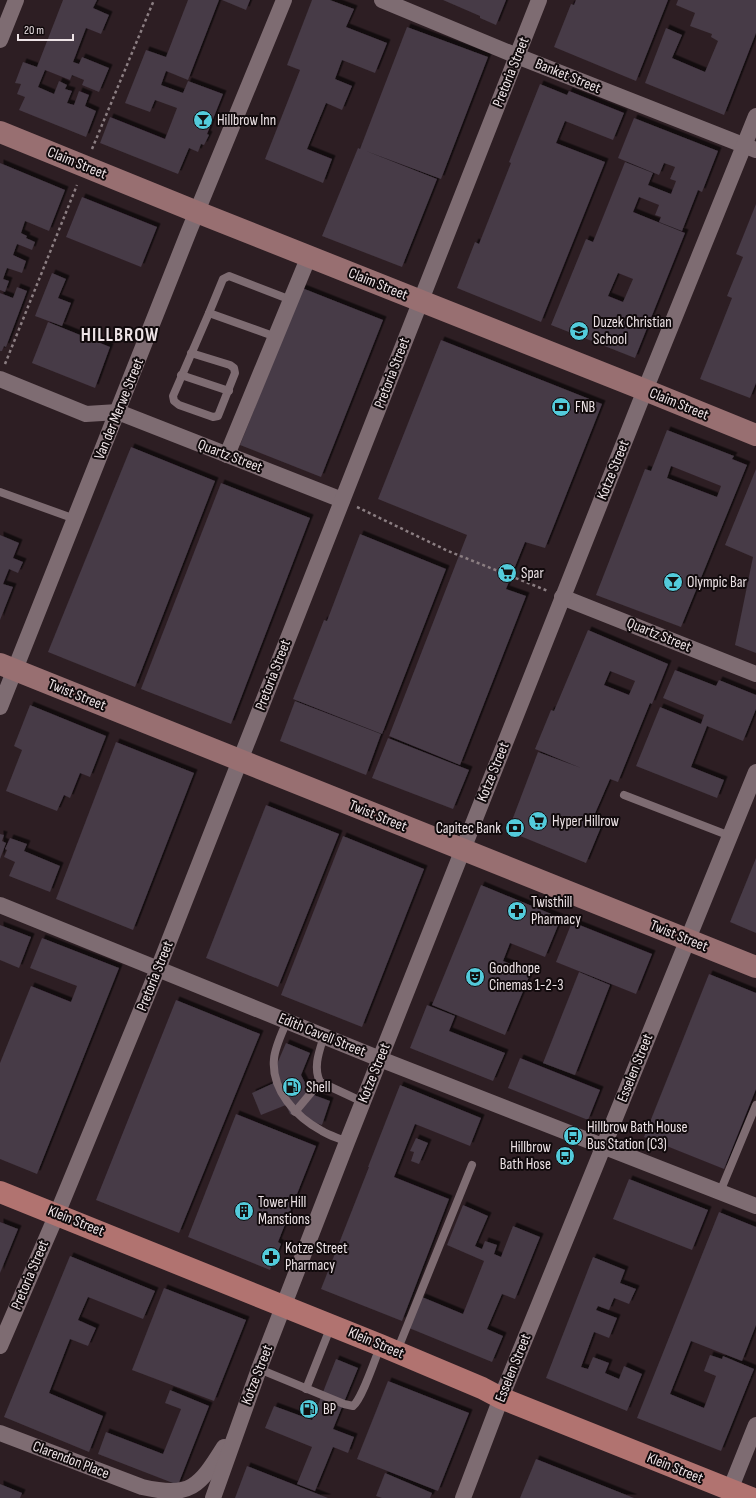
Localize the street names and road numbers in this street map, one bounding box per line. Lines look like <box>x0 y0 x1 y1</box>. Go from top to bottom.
street label: Pretoria Street <box>488 34 534 110</box>
street label: Banket Street <box>532 54 604 98</box>
street label: Claim Street <box>45 143 110 184</box>
street label: Claim Street <box>346 264 411 305</box>
street label: Pretoria Street <box>370 335 414 411</box>
street label: Van der Merwe Street <box>90 355 148 463</box>
street label: Claim Street <box>647 384 712 425</box>
street label: Quartz Street <box>195 435 266 477</box>
street label: Kotze Street <box>592 437 634 503</box>
street label: Quartz Street <box>624 613 694 657</box>
street label: Pretoria Street <box>251 637 295 713</box>
street label: Twist Street <box>45 675 109 715</box>
street label: Kotze Street <box>472 739 514 805</box>
street label: Twist Street <box>346 796 410 836</box>
street label: Twist Street <box>647 916 711 956</box>
street label: Pretoria Street <box>132 938 178 1014</box>
street label: Edith Cavell Street <box>276 1009 369 1061</box>
street label: Esselen Street <box>613 1031 657 1105</box>
street label: Kotze Street <box>353 1040 395 1106</box>
street label: Klein Street <box>45 1201 107 1241</box>
street label: Pretoria Street <box>7 1237 53 1313</box>
street label: Klein Street <box>345 1323 407 1363</box>
street label: Esselen Street <box>491 1331 535 1405</box>
street label: Kotze Street <box>237 1342 277 1408</box>
street label: Clarendon Place <box>30 1437 112 1483</box>
street label: Klein Street <box>644 1448 706 1488</box>

